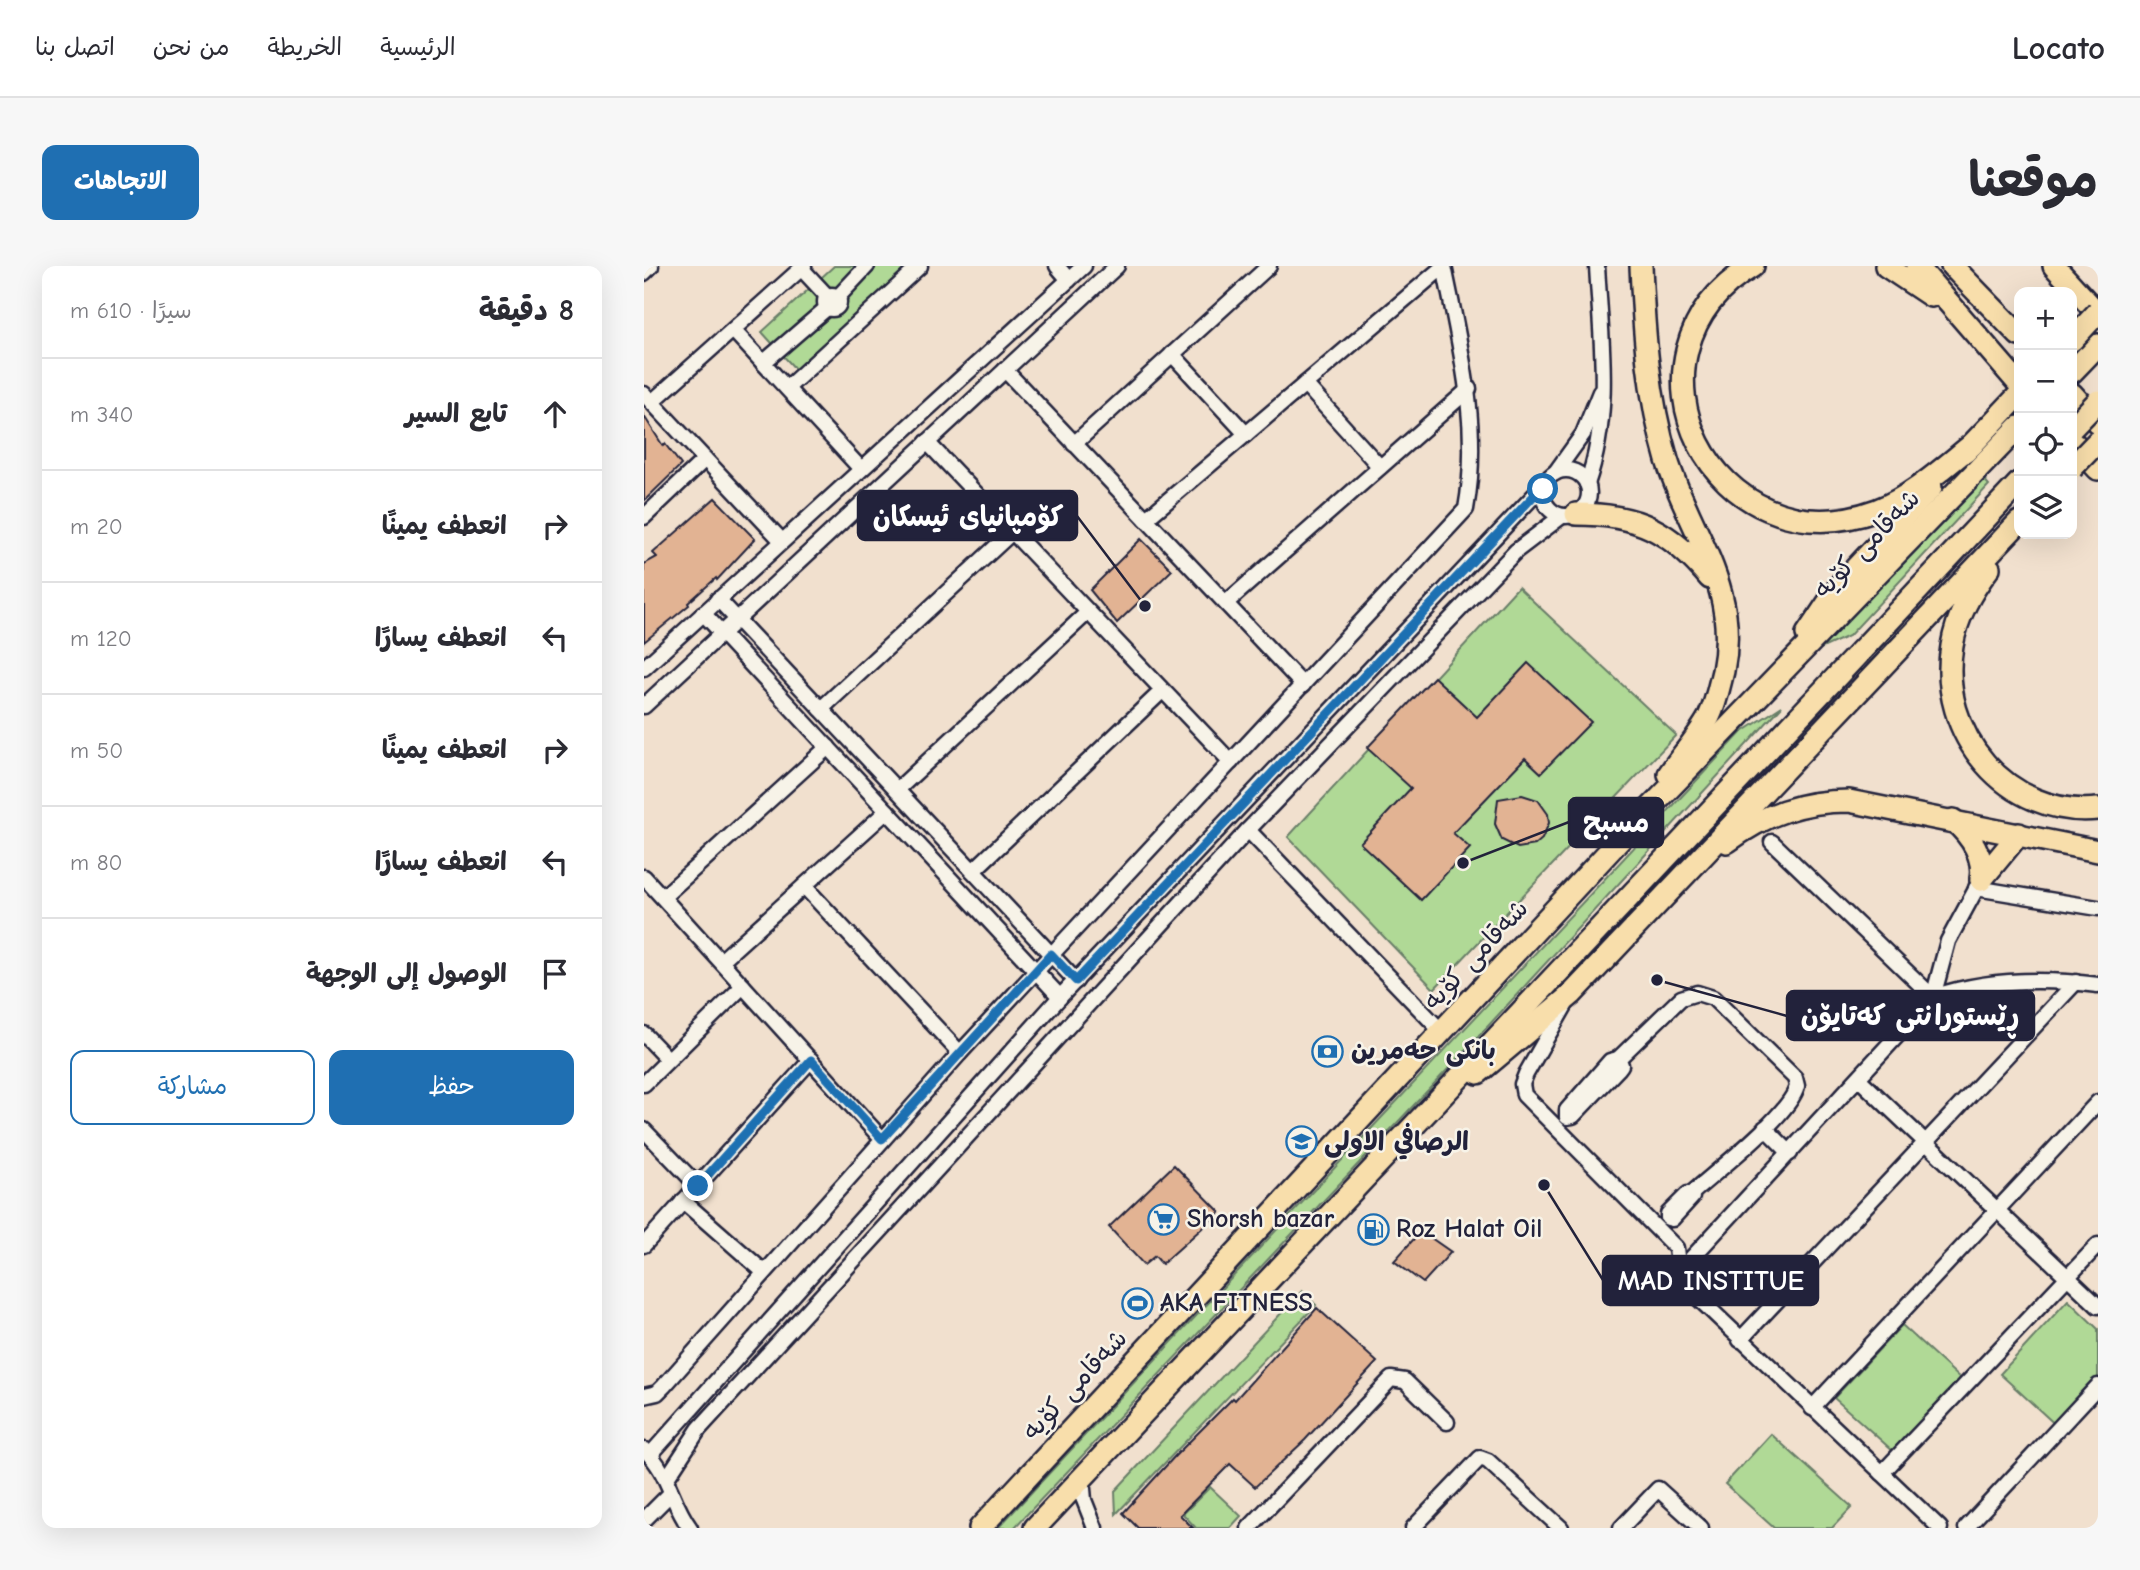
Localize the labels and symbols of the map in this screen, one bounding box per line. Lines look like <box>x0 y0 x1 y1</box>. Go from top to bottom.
route start <box>1527 473 1558 504</box>
street label: شەقامی کۆیە <box>1808 483 1927 605</box>
callout: کۆمپانیای ئیسکان <box>858 491 1077 540</box>
text: کۆمپانیای ئیسکان <box>873 501 1064 534</box>
callout: مسبح <box>1569 798 1663 847</box>
text: مسبح <box>1583 807 1649 841</box>
street label: شەقامی کۆیە <box>1417 894 1535 1017</box>
callout: ڕێستورانتی کەتایۆن <box>1787 991 2034 1040</box>
text: ڕێستورانتی کەتایۆن <box>1801 1000 2019 1039</box>
bank icon: بانكی حه‌مرین <box>1311 1034 1345 1068</box>
place label: بانكی حه‌مرین <box>1351 1036 1496 1067</box>
place label: الرصافي الاولى <box>1324 1122 1469 1160</box>
school or university icon: الرصافي الاولى <box>1284 1125 1318 1159</box>
route end <box>682 1170 713 1201</box>
supermarket icon: Shorsh bazar <box>1147 1202 1181 1236</box>
place label: Shorsh bazar <box>1187 1204 1335 1234</box>
fuel station icon: Roz Halat Oil <box>1356 1212 1390 1246</box>
place label: Roz Halat Oil <box>1396 1214 1542 1244</box>
callout: MAD INSTITUE <box>1603 1256 1818 1305</box>
text: MAD INSTITUE <box>1618 1265 1805 1297</box>
sports icon: AKA FITNESS <box>1120 1286 1154 1320</box>
place label: AKA FITNESS <box>1160 1288 1313 1318</box>
street label: شەقامی کۆیە <box>1016 1324 1134 1447</box>

